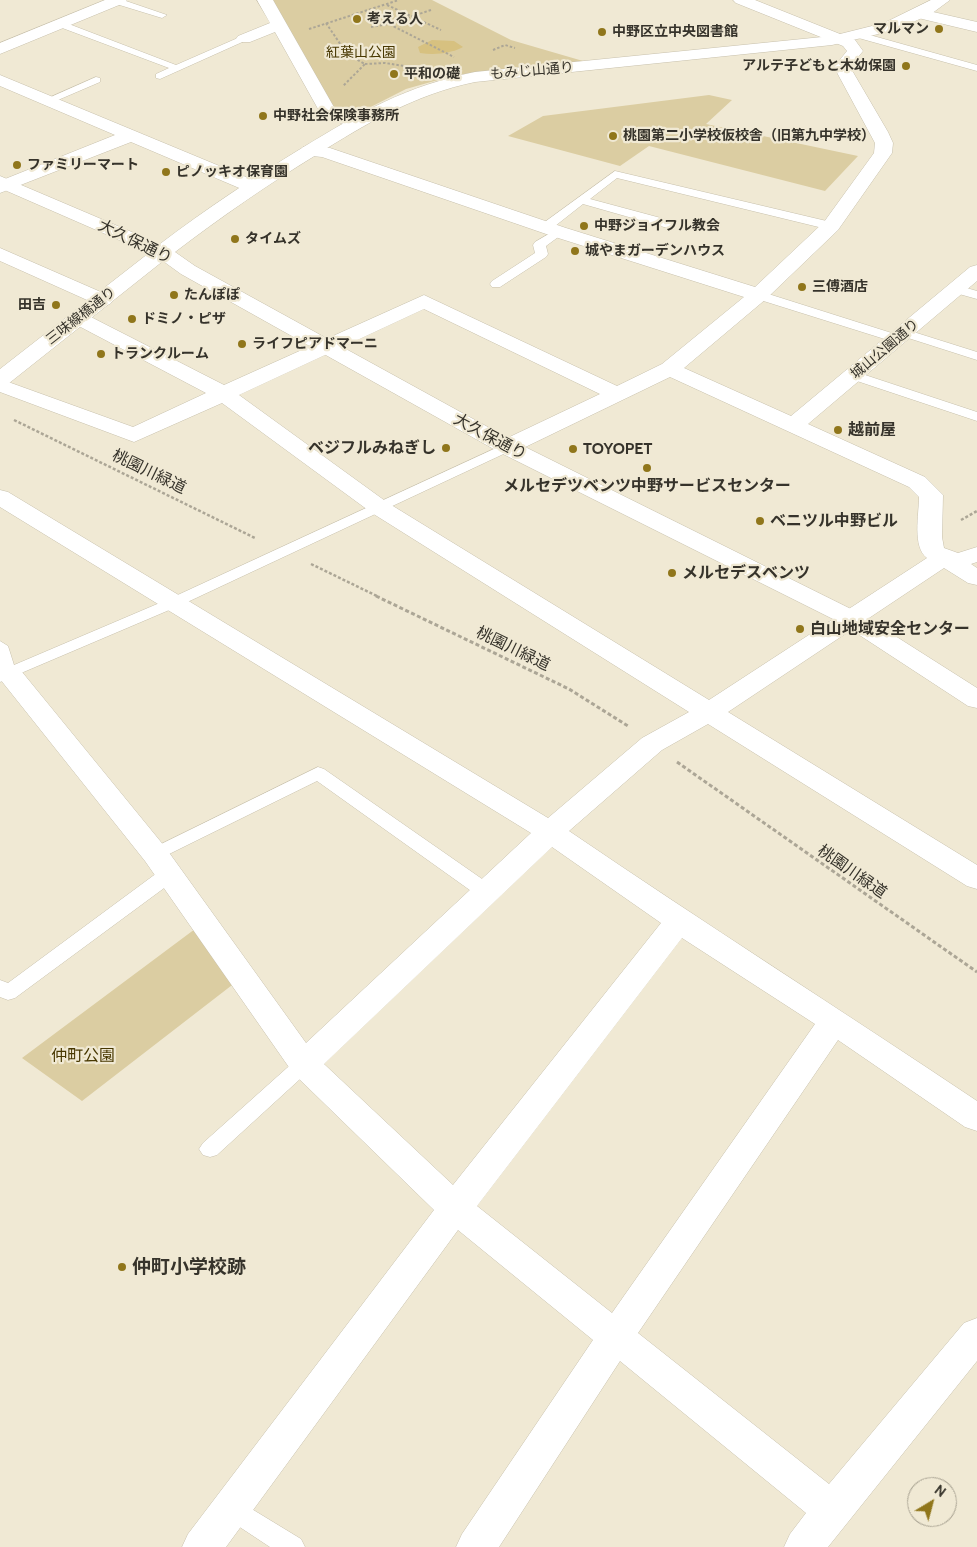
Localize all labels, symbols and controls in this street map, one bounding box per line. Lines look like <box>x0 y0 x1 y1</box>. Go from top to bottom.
place label: 考える人 <box>367 11 423 27</box>
marker: 考える人 <box>351 13 363 25</box>
place label: マルマン <box>873 21 929 37</box>
marker: マルマン <box>933 23 945 35</box>
place label: 中野区立中央図書館 <box>612 24 738 40</box>
marker: 中野区立中央図書館 <box>596 26 608 38</box>
park label: 紅葉山公園 <box>326 45 396 61</box>
place label: アルテ子どもと木幼保園 <box>742 58 896 74</box>
street label: もみじ山通り <box>489 59 575 83</box>
marker: アルテ子どもと木幼保園 <box>900 60 912 72</box>
place label: 平和の礎 <box>404 66 460 82</box>
marker: 平和の礎 <box>388 68 400 80</box>
place label: 中野社会保険事務所 <box>273 108 399 124</box>
marker: 中野社会保険事務所 <box>257 110 269 122</box>
place label: 桃園第二小学校仮校舎（旧第九中学校） <box>623 128 875 144</box>
marker: 桃園第二小学校仮校舎（旧第九中学校） <box>607 130 619 142</box>
place label: ファミリーマート <box>27 157 139 173</box>
marker: ファミリーマート <box>11 159 23 171</box>
place label: ピノッキオ保育園 <box>176 164 288 180</box>
marker: ピノッキオ保育園 <box>160 166 172 178</box>
street label: 大久保通り <box>95 216 175 268</box>
place label: 中野ジョイフル教会 <box>594 218 720 234</box>
marker: 中野ジョイフル教会 <box>578 220 590 232</box>
place label: タイムズ <box>245 231 301 247</box>
marker: タイムズ <box>229 233 241 245</box>
place label: 城やまガーデンハウス <box>585 243 725 259</box>
marker: 城やまガーデンハウス <box>569 245 581 257</box>
place label: 三傅酒店 <box>812 279 868 295</box>
marker: 三傅酒店 <box>796 281 808 293</box>
street label: 三味線橋通り <box>43 284 119 348</box>
place label: たんぽぽ <box>184 287 240 303</box>
marker: たんぽぽ <box>168 289 180 301</box>
place label: 田吉 <box>18 297 46 313</box>
marker: 田吉 <box>50 299 62 311</box>
place label: ドミノ・ピザ <box>142 311 226 327</box>
marker: ドミノ・ピザ <box>126 313 138 325</box>
street label: 城山公園通り <box>847 316 923 382</box>
place label: ライフピアドマーニ <box>252 336 378 352</box>
marker: ライフピアドマーニ <box>236 338 248 350</box>
place label: トランクルーム <box>111 346 209 362</box>
marker: トランクルーム <box>95 348 107 360</box>
street label: 大久保通り <box>450 410 530 464</box>
place label: 越前屋 <box>848 420 896 440</box>
marker: 越前屋 <box>832 424 844 436</box>
place label: ベジフルみねぎし <box>308 438 436 458</box>
place label: TOYOPET <box>583 439 652 459</box>
marker: ベジフルみねぎし <box>440 442 452 454</box>
marker: TOYOPET <box>567 443 579 455</box>
street label: 桃園川緑道 <box>109 446 189 498</box>
marker: メルセデツベンツ中野サービスセンター <box>641 462 653 474</box>
place label: メルセデツベンツ中野サービスセンター <box>503 476 791 496</box>
place label: ベニツル中野ビル <box>770 511 898 531</box>
marker: ベニツル中野ビル <box>754 515 766 527</box>
place label: メルセデスベンツ <box>682 563 810 583</box>
marker: メルセデスベンツ <box>666 567 678 579</box>
place label: 白山地域安全センター <box>810 619 970 639</box>
street label: 桃園川緑道 <box>473 623 553 675</box>
marker: 白山地域安全センター <box>794 623 806 635</box>
street label: 桃園川緑道 <box>814 841 890 903</box>
park label: 仲町公園 <box>51 1046 115 1066</box>
place label: 仲町小学校跡 <box>132 1256 246 1278</box>
marker: 仲町小学校跡 <box>116 1261 128 1273</box>
north arrow <box>907 1477 957 1527</box>
text: N <box>931 1481 950 1501</box>

